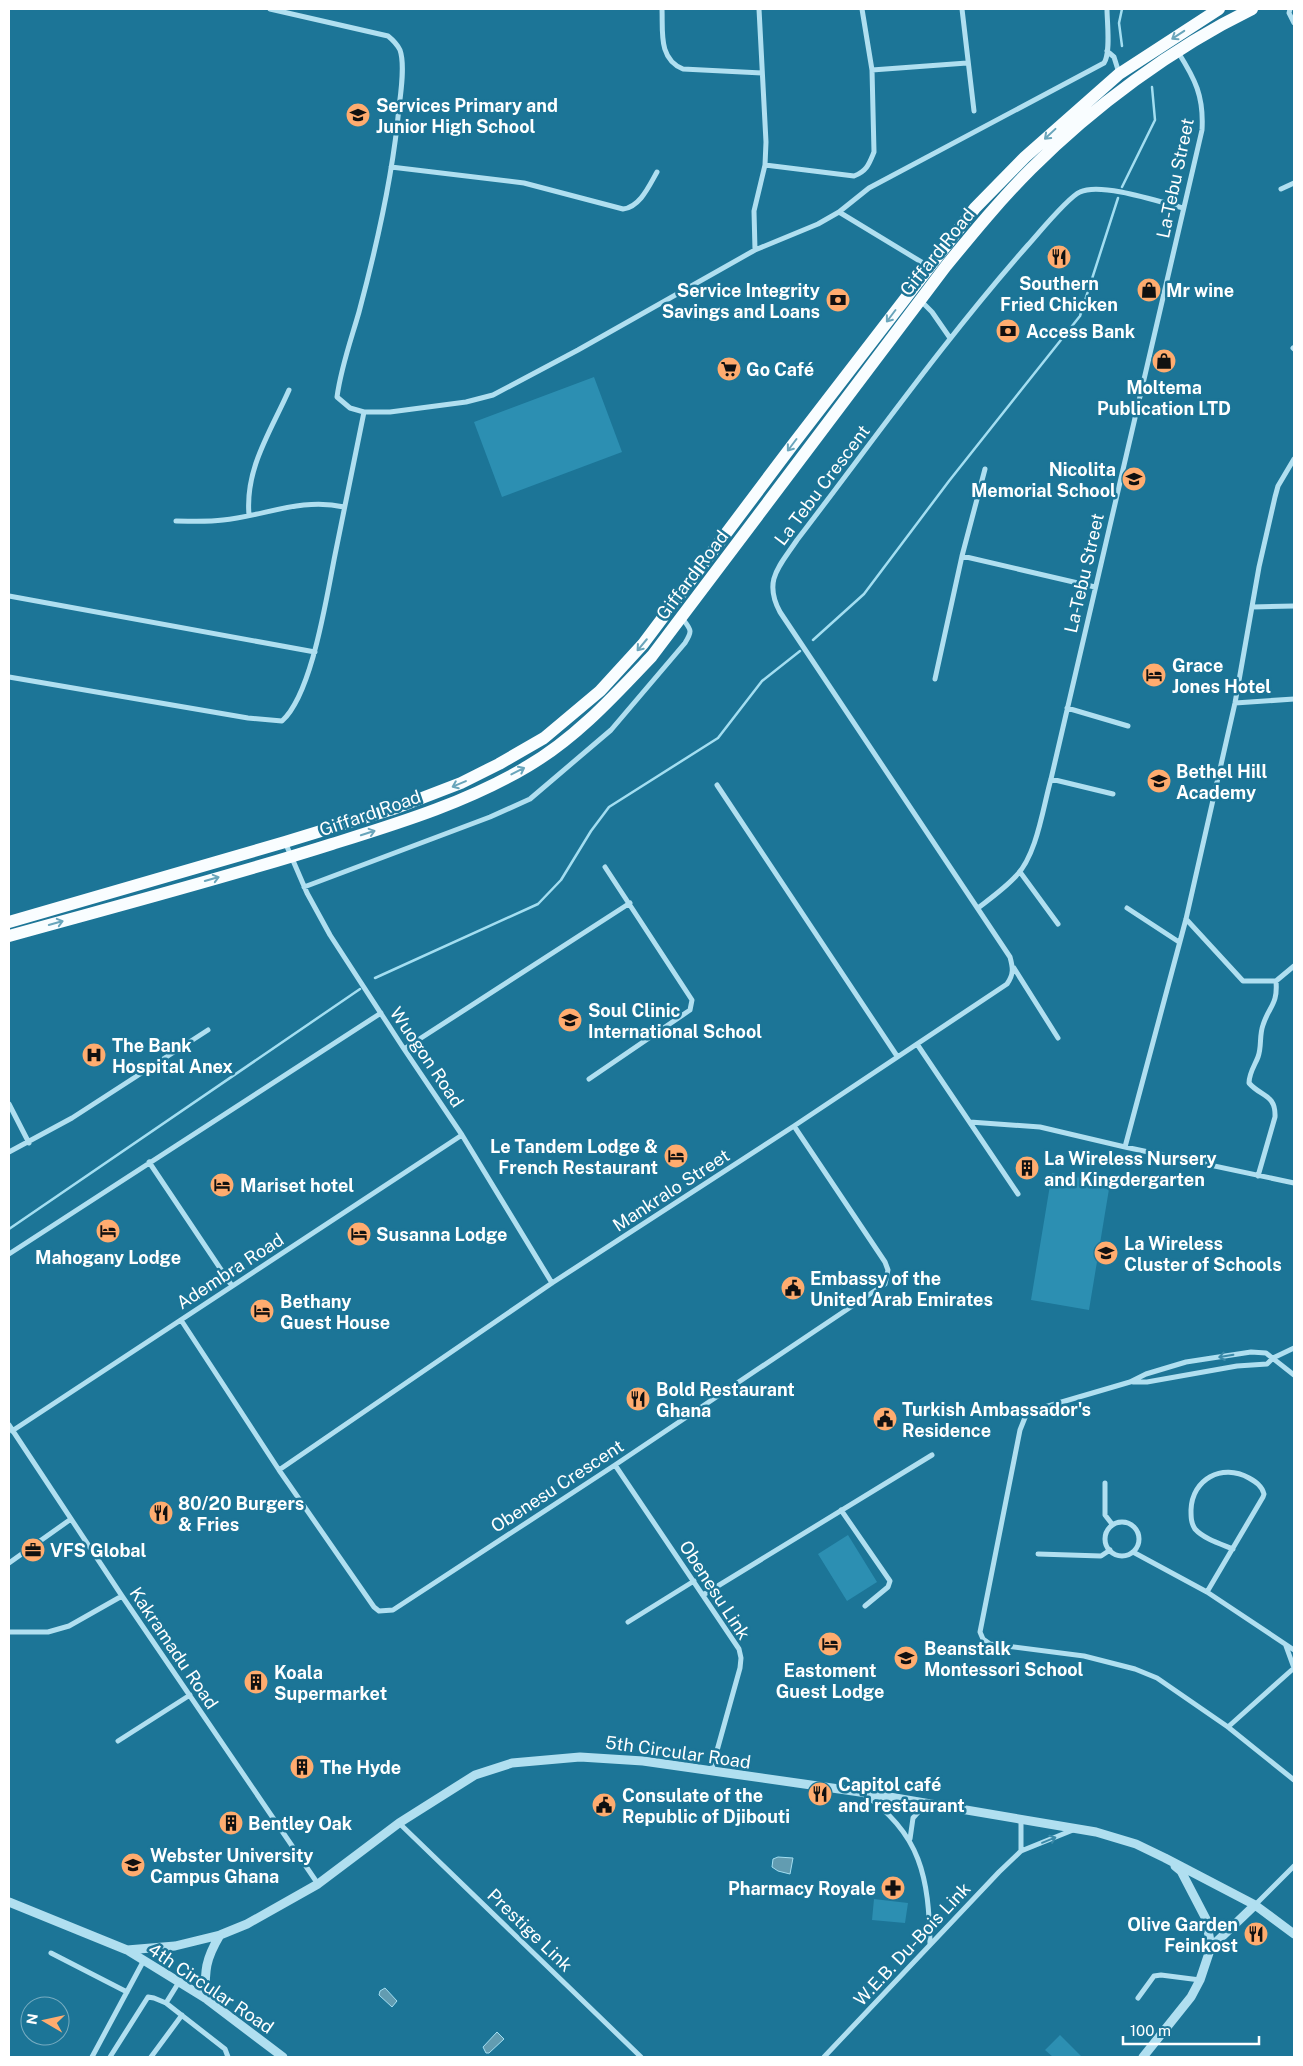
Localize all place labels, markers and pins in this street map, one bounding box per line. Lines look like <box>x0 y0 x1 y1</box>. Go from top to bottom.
place label: Services Primary and Junior High School <box>376 95 558 137</box>
school or university icon: Services Primary and Junior High School <box>345 102 371 128</box>
restaurant icon: Southern Fried Chicken <box>1046 244 1072 270</box>
place label: Southern Fried Chicken <box>1000 273 1118 315</box>
shop icon: Mr wine <box>1136 277 1162 303</box>
place label: Service Integrity Savings and Loans <box>662 280 820 322</box>
place label: Mr wine <box>1166 280 1234 301</box>
bank icon: Service Integrity Savings and Loans <box>825 287 851 313</box>
bank icon: Access Bank <box>995 318 1021 344</box>
place label: Access Bank <box>1026 321 1136 342</box>
shop icon: Moltema Publication LTD <box>1151 348 1177 374</box>
supermarket icon: Go Café <box>716 356 742 382</box>
place label: Go Café <box>746 359 814 380</box>
place label: Moltema Publication LTD <box>1097 377 1231 419</box>
place label: Nicolita Memorial School <box>971 459 1116 501</box>
school or university icon: Nicolita Memorial School <box>1121 466 1147 492</box>
place label: Grace Jones Hotel <box>1172 655 1271 697</box>
hotel icon: Grace Jones Hotel <box>1141 662 1167 688</box>
place label: Bethel Hill Academy <box>1176 761 1267 803</box>
school or university icon: Bethel Hill Academy <box>1146 768 1172 794</box>
place label: Soul Clinic International School <box>588 1000 762 1042</box>
school or university icon: Soul Clinic International School <box>557 1007 583 1033</box>
place label: The Bank Hospital Anex <box>112 1035 233 1077</box>
hospital icon: The Bank Hospital Anex <box>81 1042 107 1068</box>
place label: Le Tandem Lodge & French Restaurant <box>490 1136 658 1178</box>
hotel icon: Le Tandem Lodge & French Restaurant <box>663 1143 689 1169</box>
place label: La Wireless Nursery and Kingdergarten <box>1044 1148 1217 1190</box>
building icon: La Wireless Nursery and Kingdergarten <box>1014 1155 1040 1181</box>
hotel icon: Mariset hotel <box>209 1172 235 1198</box>
place label: Mariset hotel <box>240 1175 354 1196</box>
hotel icon: Mahogany Lodge <box>95 1218 121 1244</box>
hotel icon: Susanna Lodge <box>346 1221 372 1247</box>
place label: Susanna Lodge <box>376 1224 507 1245</box>
place label: La Wireless Cluster of Schools <box>1124 1233 1282 1275</box>
school or university icon: La Wireless Cluster of Schools <box>1093 1240 1119 1266</box>
place label: Mahogany Lodge <box>35 1247 181 1268</box>
place label: Embassy of the United Arab Emirates <box>810 1268 993 1310</box>
public building icon: Embassy of the United Arab Emirates <box>780 1275 806 1301</box>
place label: Bethany Guest House <box>280 1291 390 1333</box>
hotel icon: Bethany Guest House <box>249 1298 275 1324</box>
place label: Bold Restaurant Ghana <box>656 1379 795 1421</box>
restaurant icon: Bold Restaurant Ghana <box>625 1386 651 1412</box>
place label: Turkish Ambassador's Residence <box>902 1399 1091 1441</box>
public building icon: Turkish Ambassador's Residence <box>872 1406 898 1432</box>
place label: 80/20 Burgers & Fries <box>178 1493 304 1535</box>
restaurant icon: 80/20 Burgers & Fries <box>148 1500 174 1526</box>
office icon: VFS Global <box>20 1537 46 1563</box>
place label: VFS Global <box>50 1540 147 1561</box>
hotel icon: Eastoment Guest Lodge <box>817 1631 843 1657</box>
place label: Beanstalk Montessori School <box>924 1638 1084 1680</box>
school or university icon: Beanstalk Montessori School <box>893 1645 919 1671</box>
place label: Eastoment Guest Lodge <box>776 1660 884 1702</box>
place label: Koala Supermarket <box>274 1662 387 1704</box>
building icon: Koala Supermarket <box>243 1669 269 1695</box>
building icon: The Hyde <box>289 1754 315 1780</box>
place label: The Hyde <box>320 1757 401 1778</box>
place label: Capitol café and restaurant <box>838 1774 965 1816</box>
restaurant icon: Capitol café and restaurant <box>807 1781 833 1807</box>
place label: Consulate of the Republic of Djibouti <box>622 1785 790 1827</box>
public building icon: Consulate of the Republic of Djibouti <box>591 1792 617 1818</box>
building icon: Bentley Oak <box>218 1810 244 1836</box>
place label: Bentley Oak <box>248 1813 353 1834</box>
place label: Webster University Campus Ghana <box>150 1845 314 1887</box>
school or university icon: Webster University Campus Ghana <box>120 1852 146 1878</box>
pharmacy icon: Pharmacy Royale <box>880 1875 906 1901</box>
place label: Pharmacy Royale <box>728 1878 876 1899</box>
place label: Olive Garden Feinkost <box>1127 1914 1238 1956</box>
restaurant icon: Olive Garden Feinkost <box>1243 1921 1269 1947</box>

